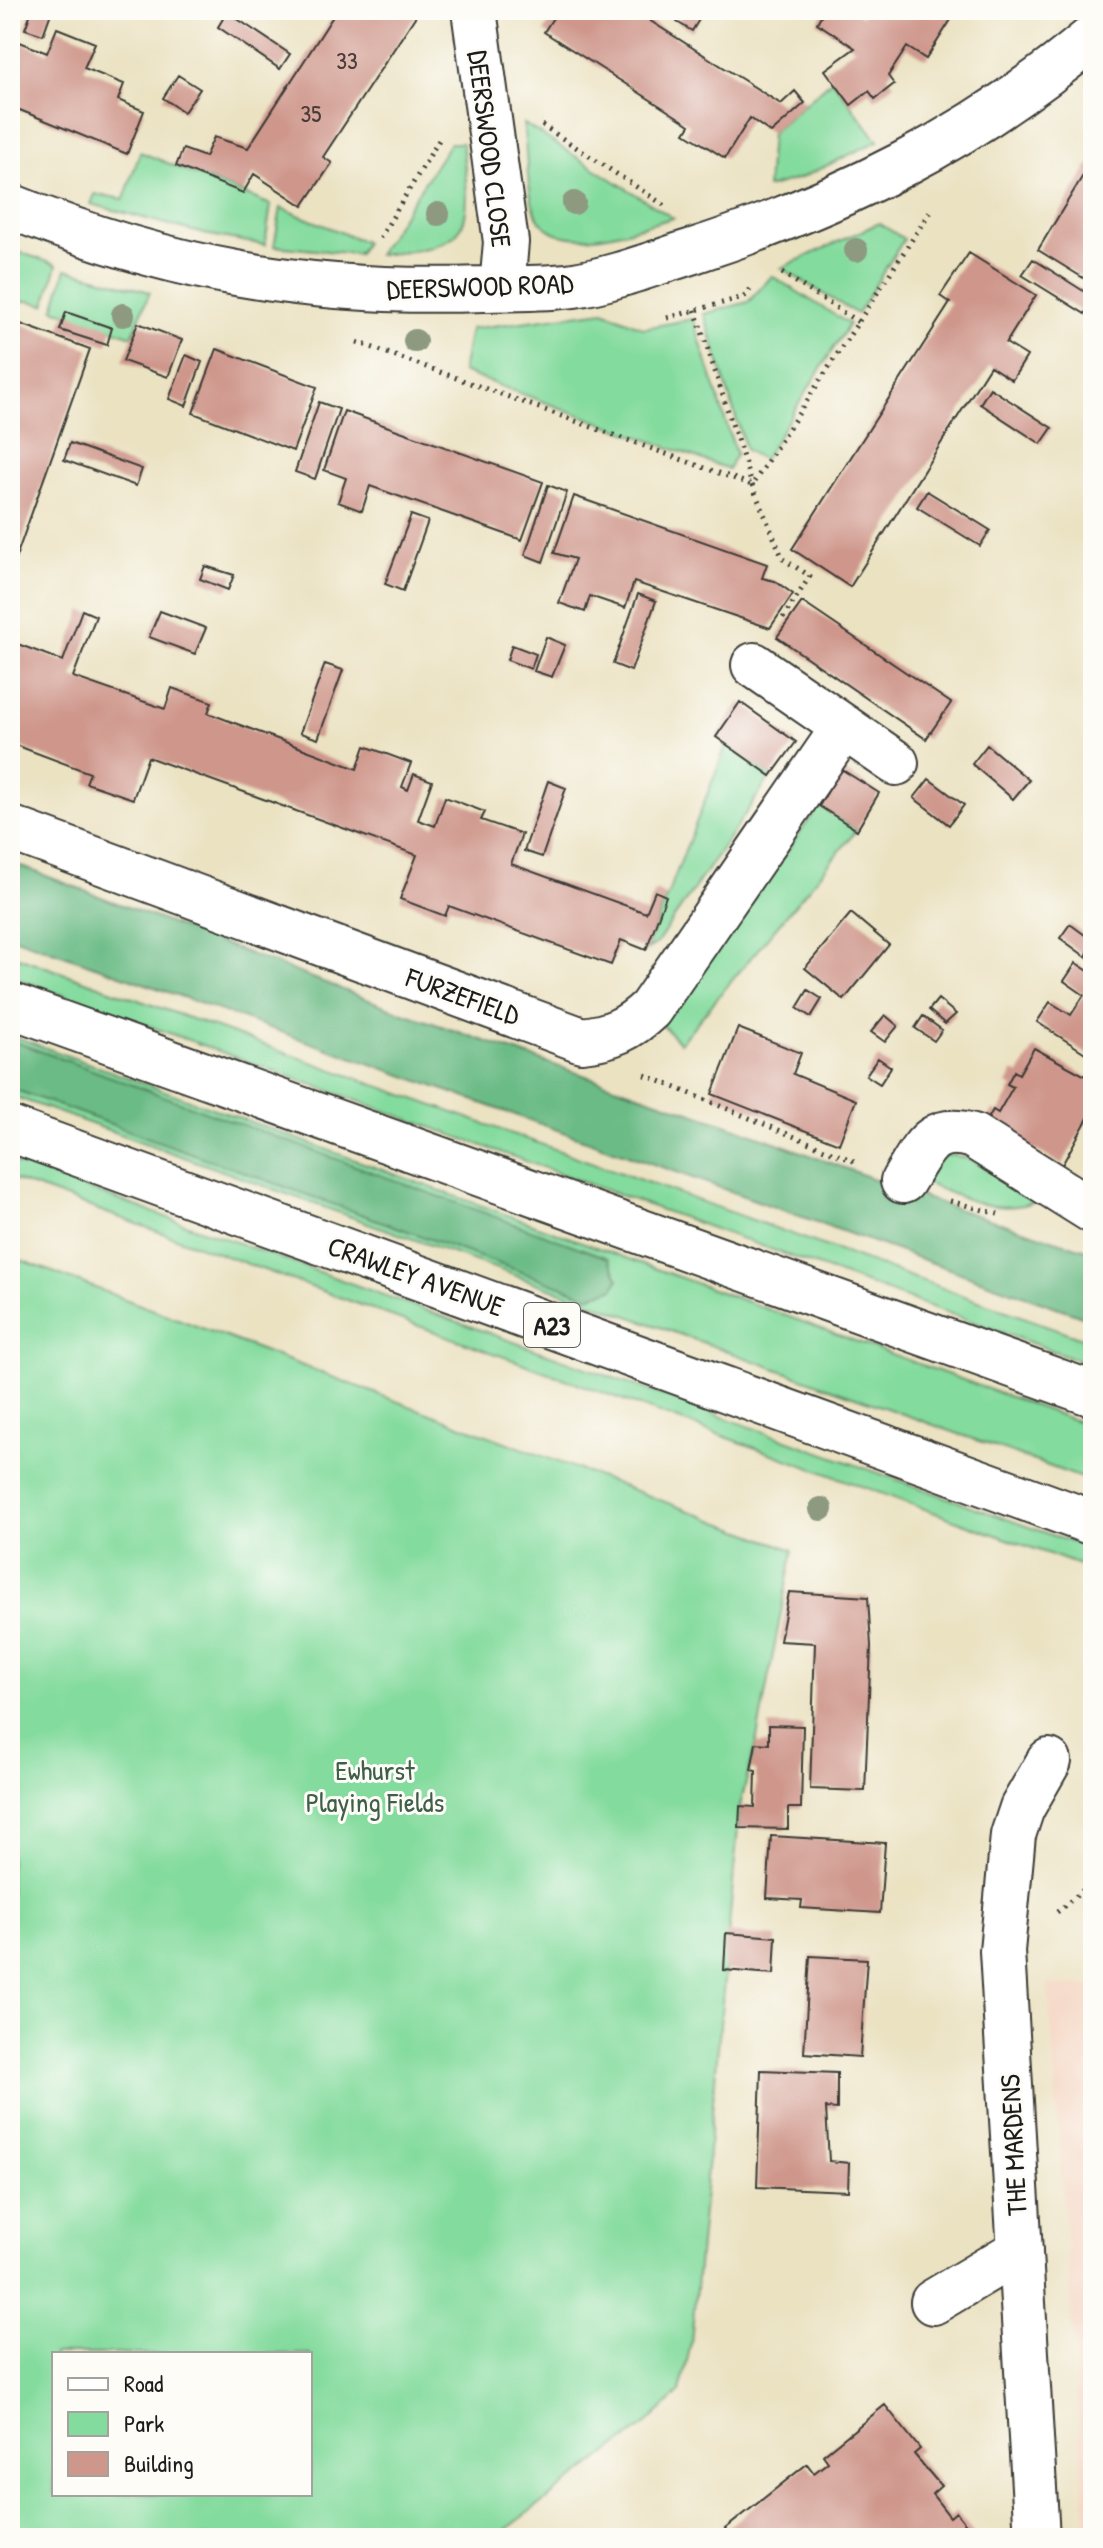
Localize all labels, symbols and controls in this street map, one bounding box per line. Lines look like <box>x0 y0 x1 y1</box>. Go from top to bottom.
house number: 33 <box>336 44 358 76</box>
street label: DEERSWOOD CLOSE <box>459 48 521 250</box>
house number: 35 <box>301 97 321 129</box>
street label: DEERSWOOD ROAD <box>386 264 575 308</box>
street label: FURZEFIELD <box>400 958 526 1034</box>
street label: CRAWLEY AVENUE <box>323 1227 509 1325</box>
road number: A23 <box>524 1303 580 1347</box>
park label: Ewhurst Playing Fields <box>306 1751 444 1821</box>
street label: THE MARDENS <box>990 2073 1036 2217</box>
legend <box>52 2352 312 2496</box>
text: Road <box>124 2367 163 2399</box>
text: Park <box>124 2407 164 2439</box>
text: Building <box>124 2447 194 2479</box>

